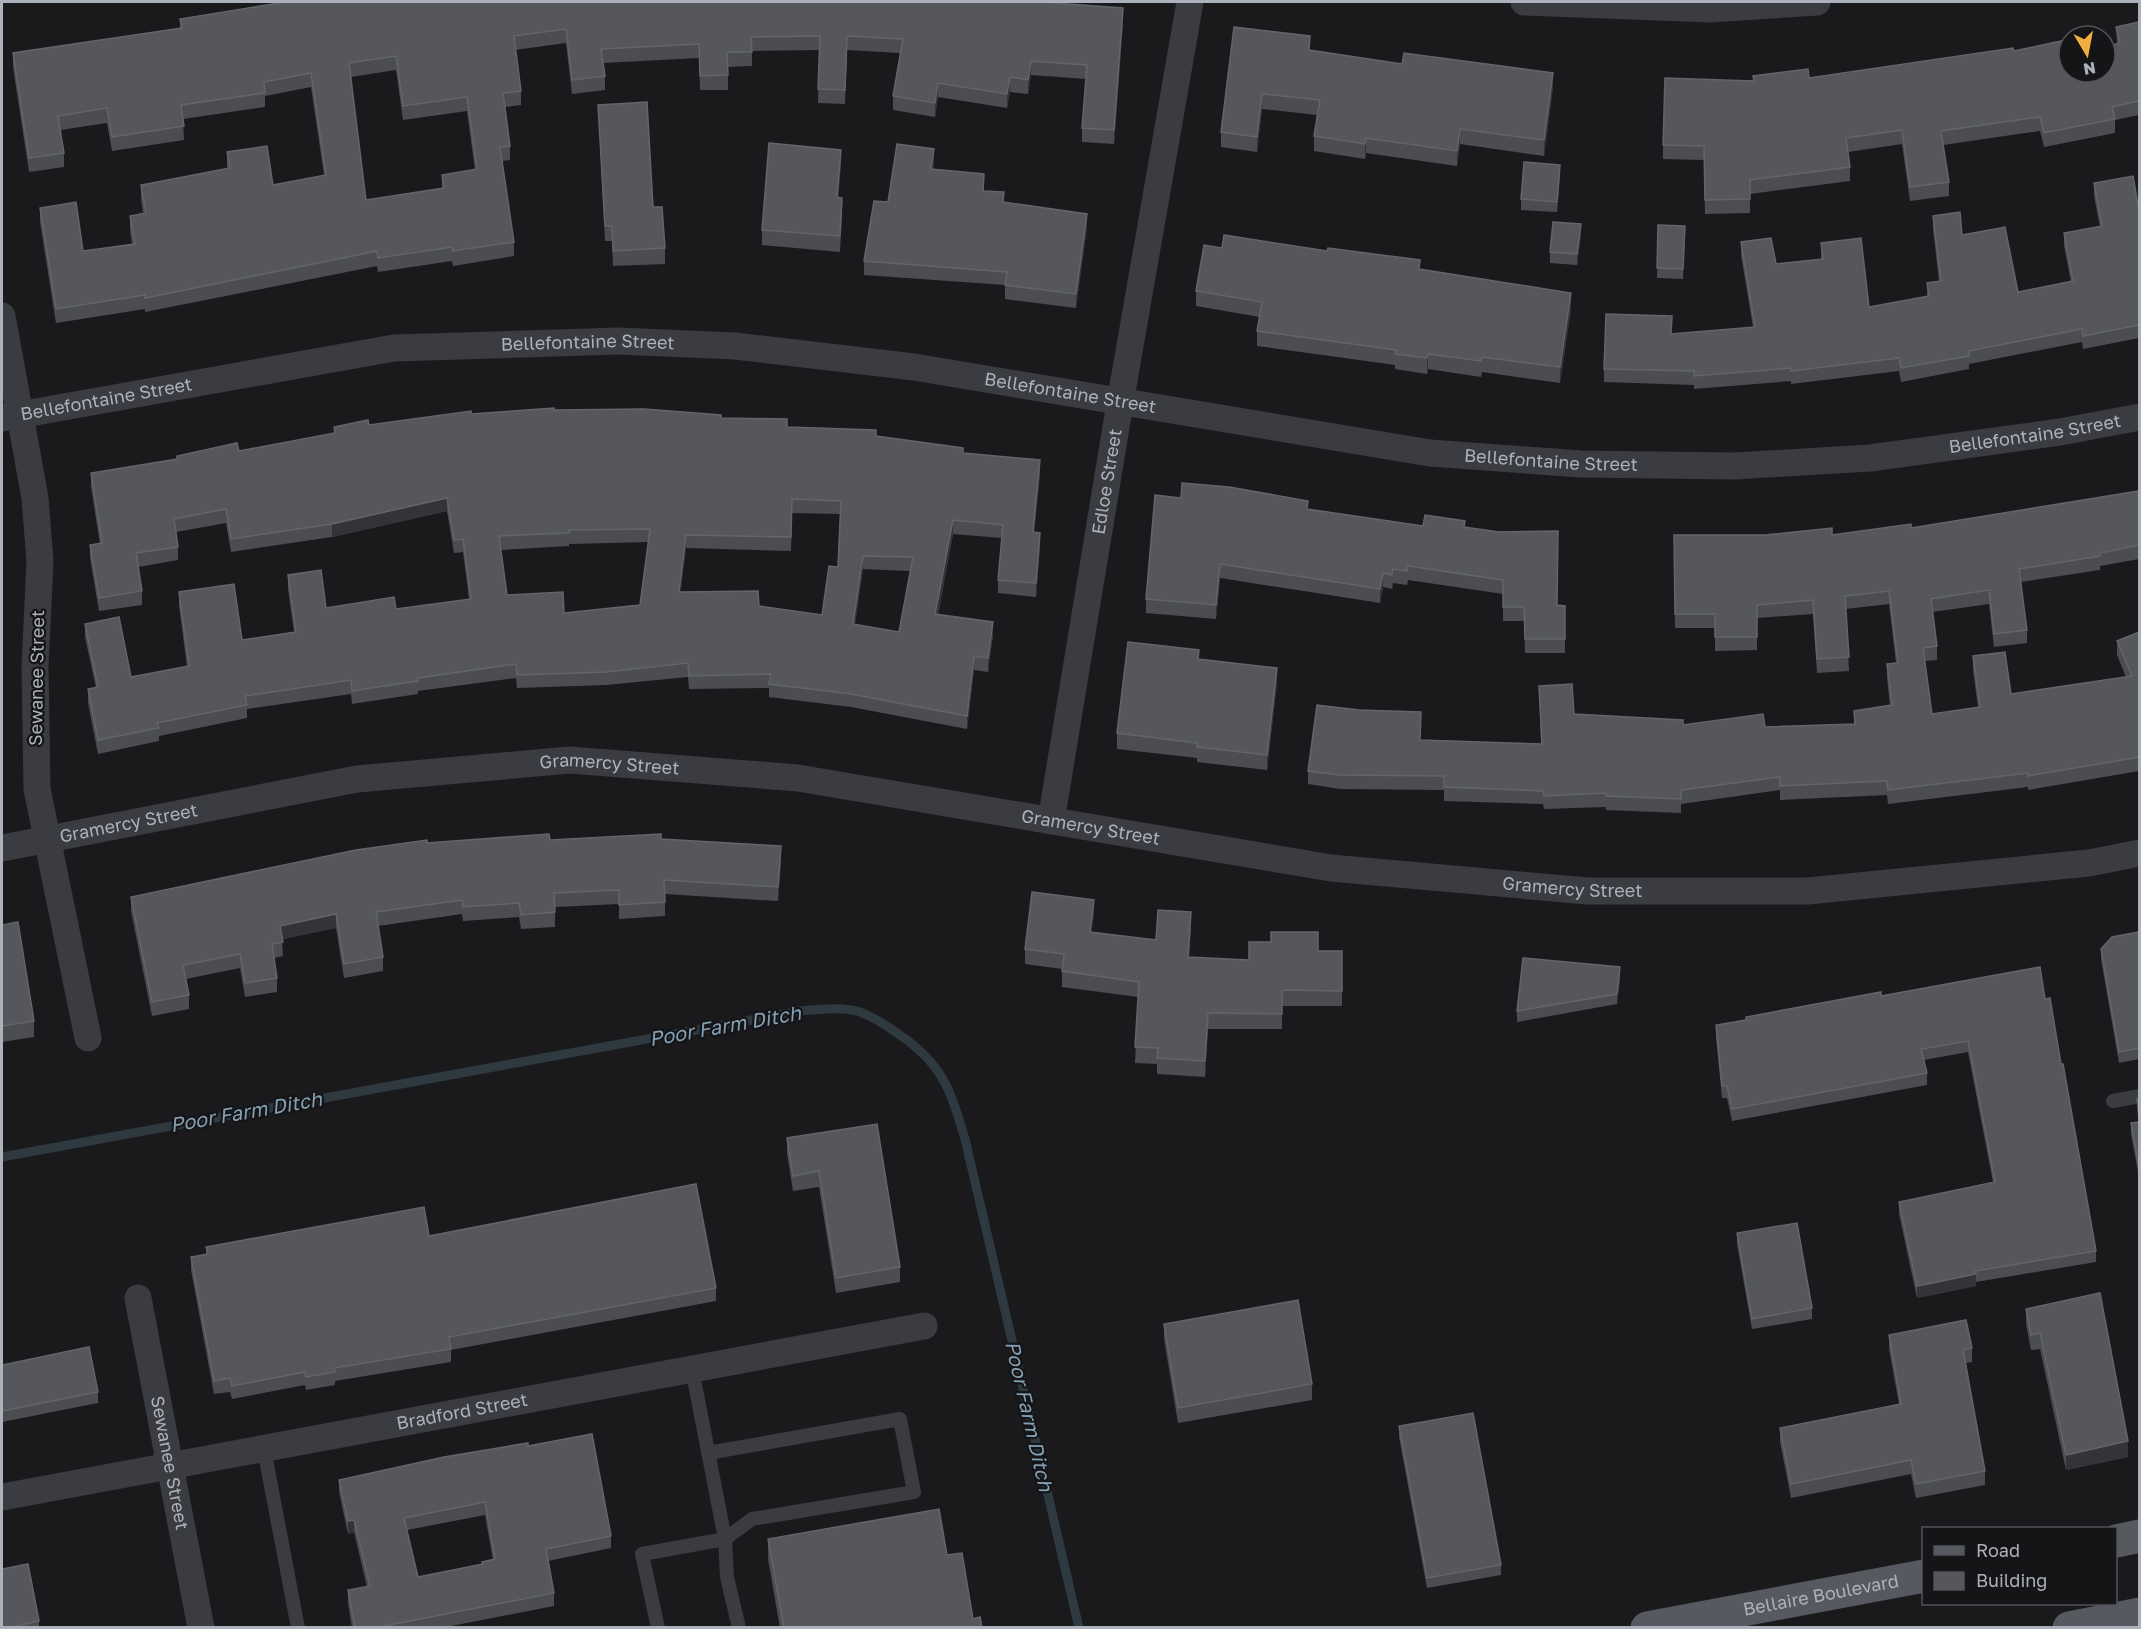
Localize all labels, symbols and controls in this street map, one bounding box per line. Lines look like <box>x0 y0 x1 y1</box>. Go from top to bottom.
north arrow <box>2057 24 2117 84</box>
text: N <box>2082 58 2097 80</box>
street label: Bellefontaine Street <box>500 329 675 355</box>
street label: Bellefontaine Street <box>983 367 1158 417</box>
street label: Bellefontaine Street <box>19 372 194 424</box>
street label: Bellefontaine Street <box>1947 409 2123 457</box>
street label: Edloe Street <box>1087 427 1126 536</box>
street label: Bellefontaine Street <box>1464 444 1638 475</box>
street label: Sewanee Street <box>24 610 48 746</box>
street label: Gramercy Street <box>538 748 680 779</box>
street label: Gramercy Street <box>57 798 199 847</box>
street label: Gramercy Street <box>1020 804 1162 849</box>
street label: Gramercy Street <box>1502 871 1642 901</box>
water label: Poor Farm Ditch <box>647 1000 803 1050</box>
water label: Poor Farm Ditch <box>168 1086 324 1136</box>
water label: Poor Farm Ditch <box>1001 1338 1059 1494</box>
street label: Bradford Street <box>395 1388 529 1434</box>
street label: Sewanee Street <box>147 1394 194 1532</box>
legend <box>1922 1527 2117 1605</box>
text: Road <box>1976 1539 2020 1561</box>
street label: Bellaire Boulevard <box>1741 1569 1900 1620</box>
text: Building <box>1976 1569 2047 1591</box>

